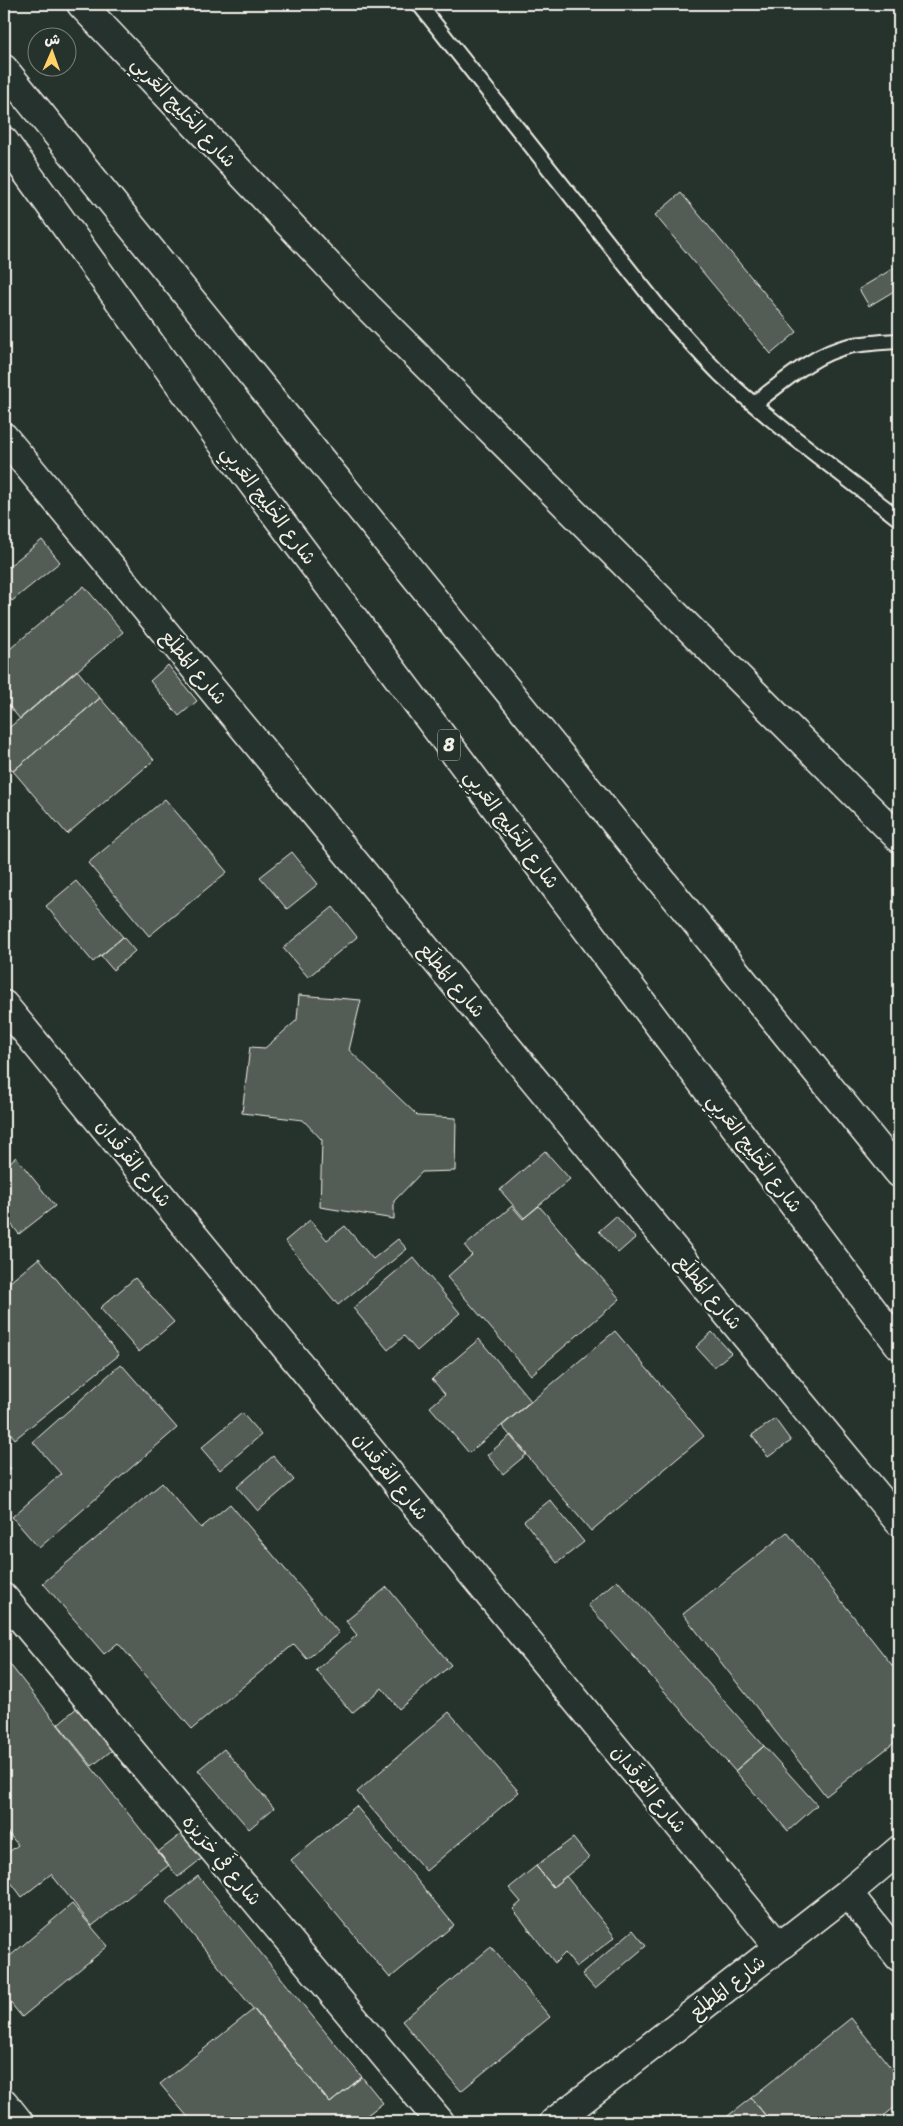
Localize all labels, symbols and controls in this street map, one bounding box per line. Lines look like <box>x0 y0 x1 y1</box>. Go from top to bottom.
text: ش <box>44 27 61 52</box>
north arrow <box>28 28 78 78</box>
street label: شارع الخَلِيج العَربِي <box>123 48 245 176</box>
street label: شارع الخَلِيج العَربِي <box>213 438 325 572</box>
street label: شارع المَطلَع <box>152 622 236 712</box>
road number: 8 <box>438 730 460 760</box>
street label: شارع الخَلِيج العَربِي <box>456 762 568 896</box>
street label: شارع المَطلَع <box>410 935 494 1025</box>
street label: شارع الخَلِيج العَربِي <box>699 1086 811 1220</box>
street label: شارع الفَرقَدان <box>88 1111 180 1215</box>
street label: شارع المَطلَع <box>667 1247 751 1337</box>
street label: شارع الفَرقَدان <box>345 1424 437 1528</box>
street label: شارع الفَرقَدان <box>603 1737 695 1841</box>
street label: شارع فَي خرَيزه <box>174 1807 271 1913</box>
street label: شارع المَطلَع <box>681 1946 773 2028</box>

